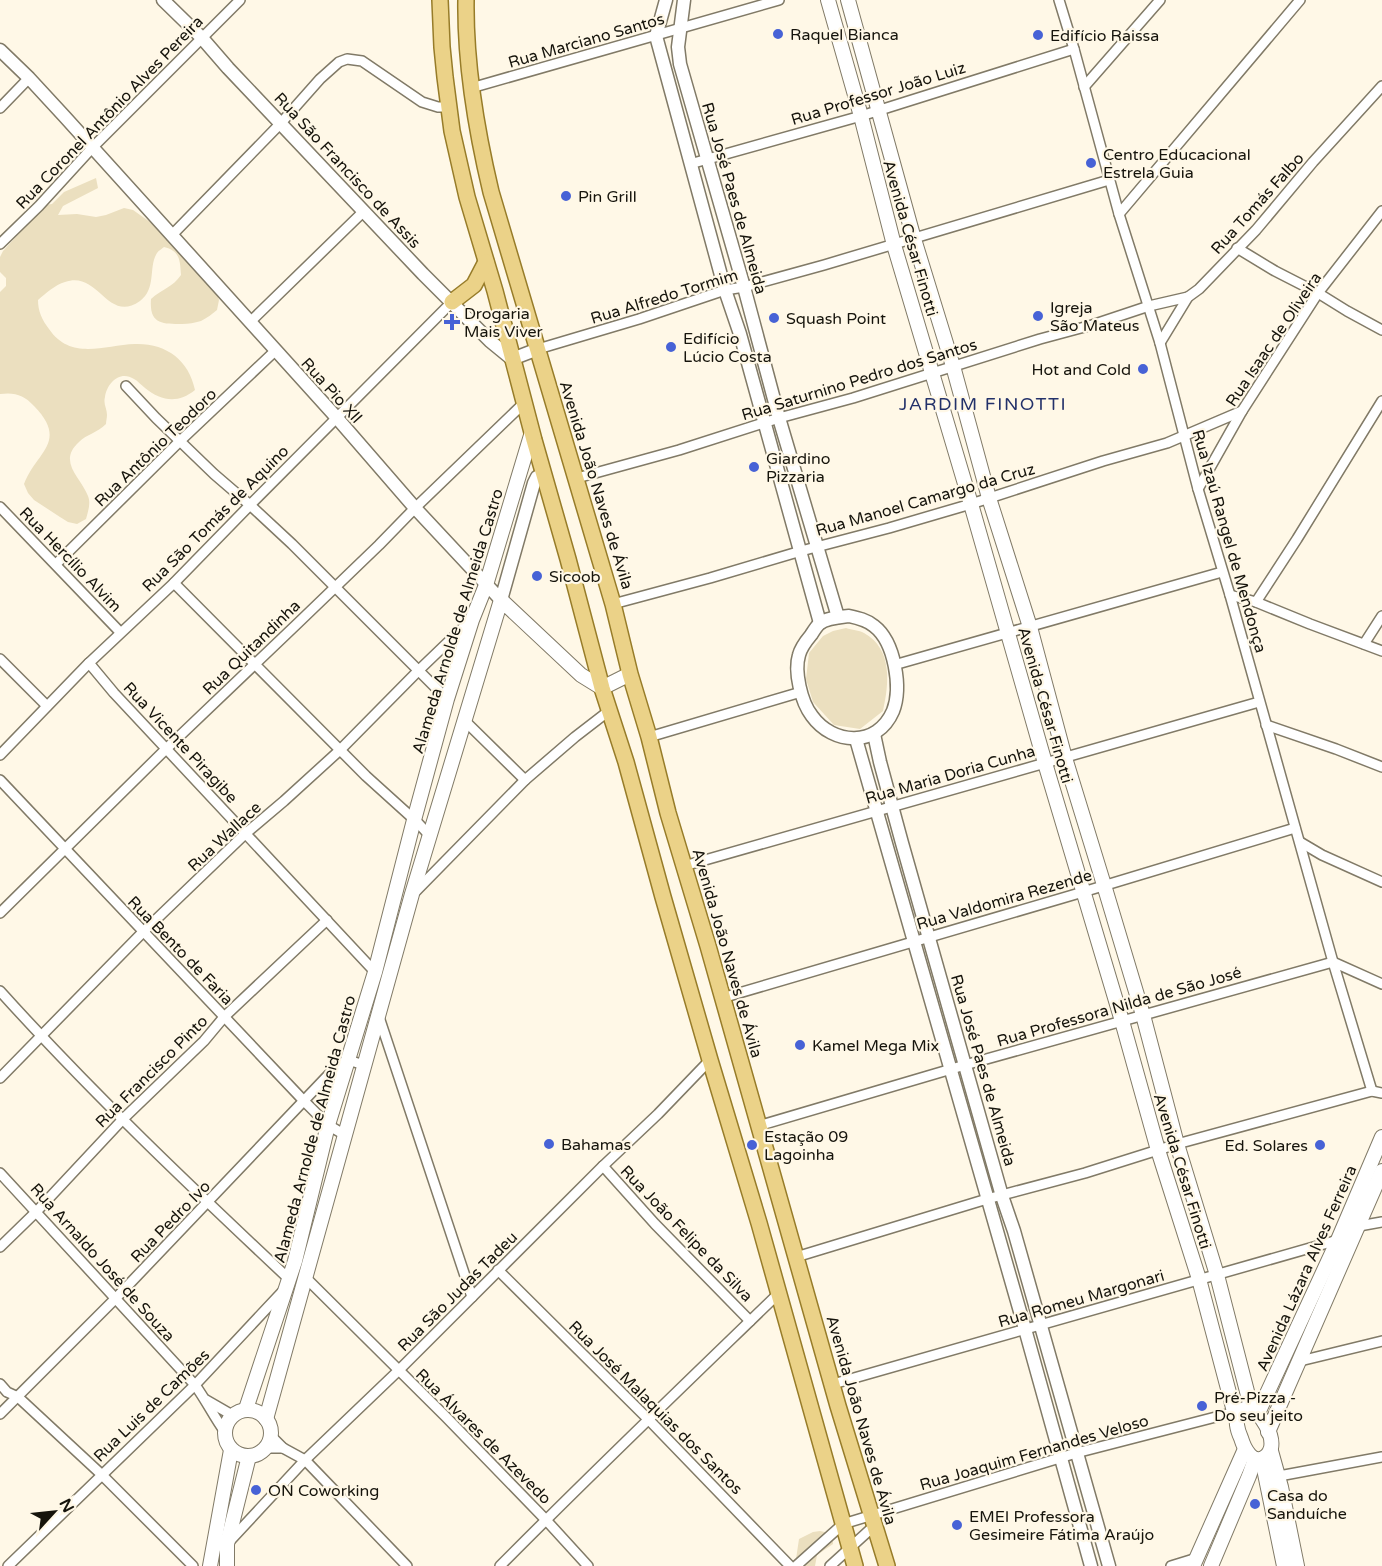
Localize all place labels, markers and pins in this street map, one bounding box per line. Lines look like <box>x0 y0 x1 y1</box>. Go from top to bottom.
place label: Raquel Bianca <box>790 25 899 45</box>
place label: Edifício Raissa <box>1050 26 1159 46</box>
marker: Raquel Bianca <box>771 27 785 41</box>
marker: Edifício Raissa <box>1031 28 1045 42</box>
place label: Centro Educacional Estrela Guia <box>1103 145 1251 183</box>
marker: Centro Educacional Estrela Guia <box>1084 156 1098 170</box>
place label: Pin Grill <box>578 187 637 207</box>
marker: Pin Grill <box>559 189 573 203</box>
place label: Igreja São Mateus <box>1050 298 1139 336</box>
place label: Drogaria Mais Viver <box>464 304 544 342</box>
place label: Squash Point <box>786 309 886 329</box>
marker: Igreja São Mateus <box>1031 309 1045 323</box>
marker: Squash Point <box>767 311 781 325</box>
marker: Drogaria Mais Viver <box>445 315 459 329</box>
place label: Edifício Lúcio Costa <box>683 329 772 367</box>
marker: Edifício Lúcio Costa <box>664 340 678 354</box>
place label: Hot and Cold <box>1032 360 1131 380</box>
marker: Hot and Cold <box>1136 362 1150 376</box>
place label: Giardino Pizzaria <box>766 449 831 487</box>
marker: Giardino Pizzaria <box>747 460 761 474</box>
place label: Sicoob <box>549 567 601 587</box>
marker: Sicoob <box>530 569 544 583</box>
place label: Kamel Mega Mix <box>812 1036 939 1056</box>
marker: Kamel Mega Mix <box>793 1038 807 1052</box>
place label: Estação 09 Lagoinha <box>764 1127 848 1165</box>
place label: Bahamas <box>561 1135 631 1155</box>
place label: Ed. Solares <box>1224 1136 1308 1156</box>
marker: Bahamas <box>542 1137 556 1151</box>
marker: Estação 09 Lagoinha <box>745 1138 759 1152</box>
marker: Ed. Solares <box>1313 1138 1327 1152</box>
place label: Pré-Pizza - Do seu jeito <box>1214 1388 1303 1426</box>
marker: Pré-Pizza - Do seu jeito <box>1195 1399 1209 1413</box>
place label: ON Coworking <box>268 1481 379 1501</box>
marker: ON Coworking <box>249 1483 263 1497</box>
place label: Casa do Sanduíche <box>1267 1486 1347 1524</box>
marker: Casa do Sanduíche <box>1248 1497 1262 1511</box>
place label: EMEI Professora Gesimeire Fátima Araújo <box>969 1507 1154 1545</box>
marker: EMEI Professora Gesimeire Fátima Araújo <box>950 1518 964 1532</box>

